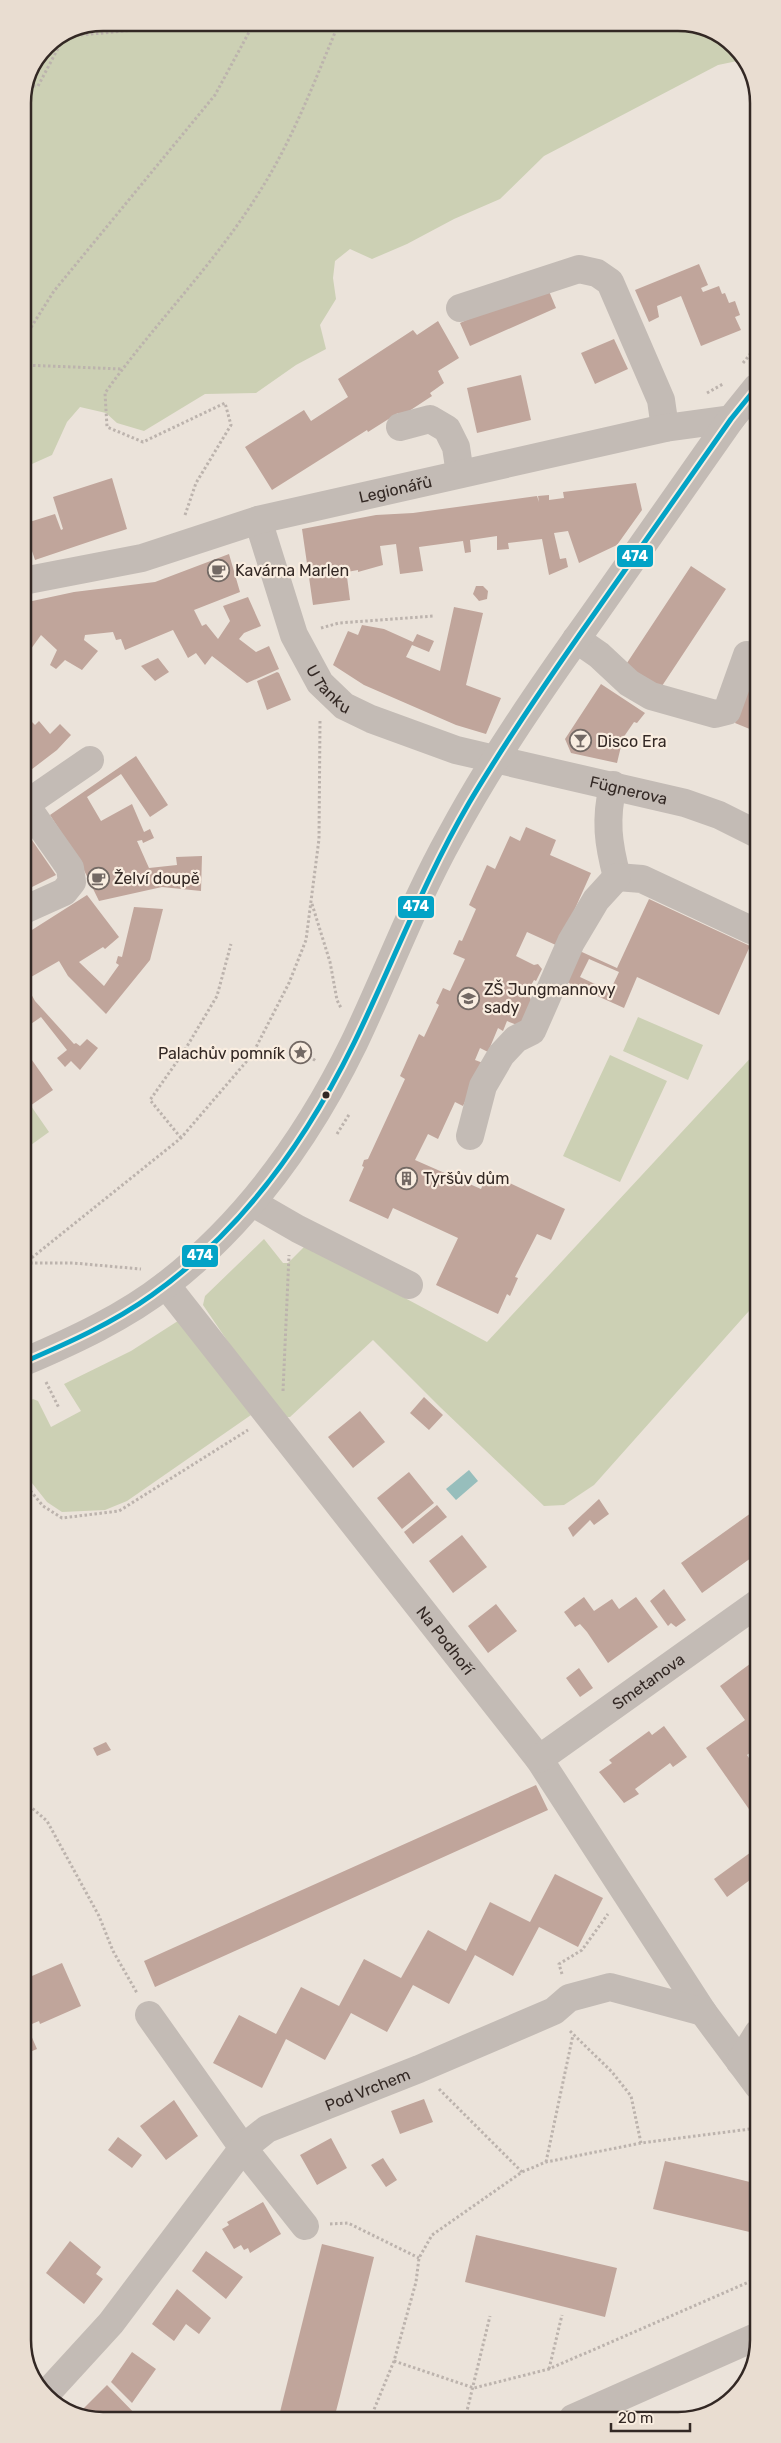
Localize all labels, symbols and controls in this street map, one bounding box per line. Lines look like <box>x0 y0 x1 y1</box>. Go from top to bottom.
street label: Legionářů <box>357 472 434 507</box>
line badge: 474 <box>616 544 654 568</box>
text: 474 <box>622 548 649 565</box>
cafe icon: Kavárna Marlen <box>207 558 231 582</box>
place label: Kavárna Marlen <box>235 561 349 580</box>
street label: U Tanku <box>302 661 353 718</box>
bar icon: Disco Era <box>569 729 593 753</box>
place label: Disco Era <box>597 732 666 751</box>
street label: Fügnerova <box>588 772 669 809</box>
cafe icon: Želví doupě <box>86 866 110 890</box>
place label: Želví doupě <box>114 869 200 888</box>
line badge: 474 <box>397 895 435 919</box>
text: 474 <box>403 898 430 915</box>
place label: ZŠ Jungmannovy sady <box>484 979 616 1017</box>
school or university icon: ZŠ Jungmannovy sady <box>456 986 480 1010</box>
place icon: Palachův pomník <box>289 1041 313 1065</box>
place label: Palachův pomník <box>158 1044 286 1063</box>
unlabelled marker <box>321 1090 331 1100</box>
building icon: Tyršův dům <box>395 1166 419 1190</box>
place label: Tyršův dům <box>423 1169 509 1188</box>
line badge: 474 <box>181 1244 219 1268</box>
text: 474 <box>187 1247 214 1264</box>
street label: Na Podhoří <box>412 1603 479 1679</box>
street label: Smetanova <box>609 1649 688 1714</box>
street label: Pod Vrchem <box>322 2064 413 2115</box>
scale bar <box>611 2400 690 2432</box>
text: 20 m <box>618 2409 653 2427</box>

